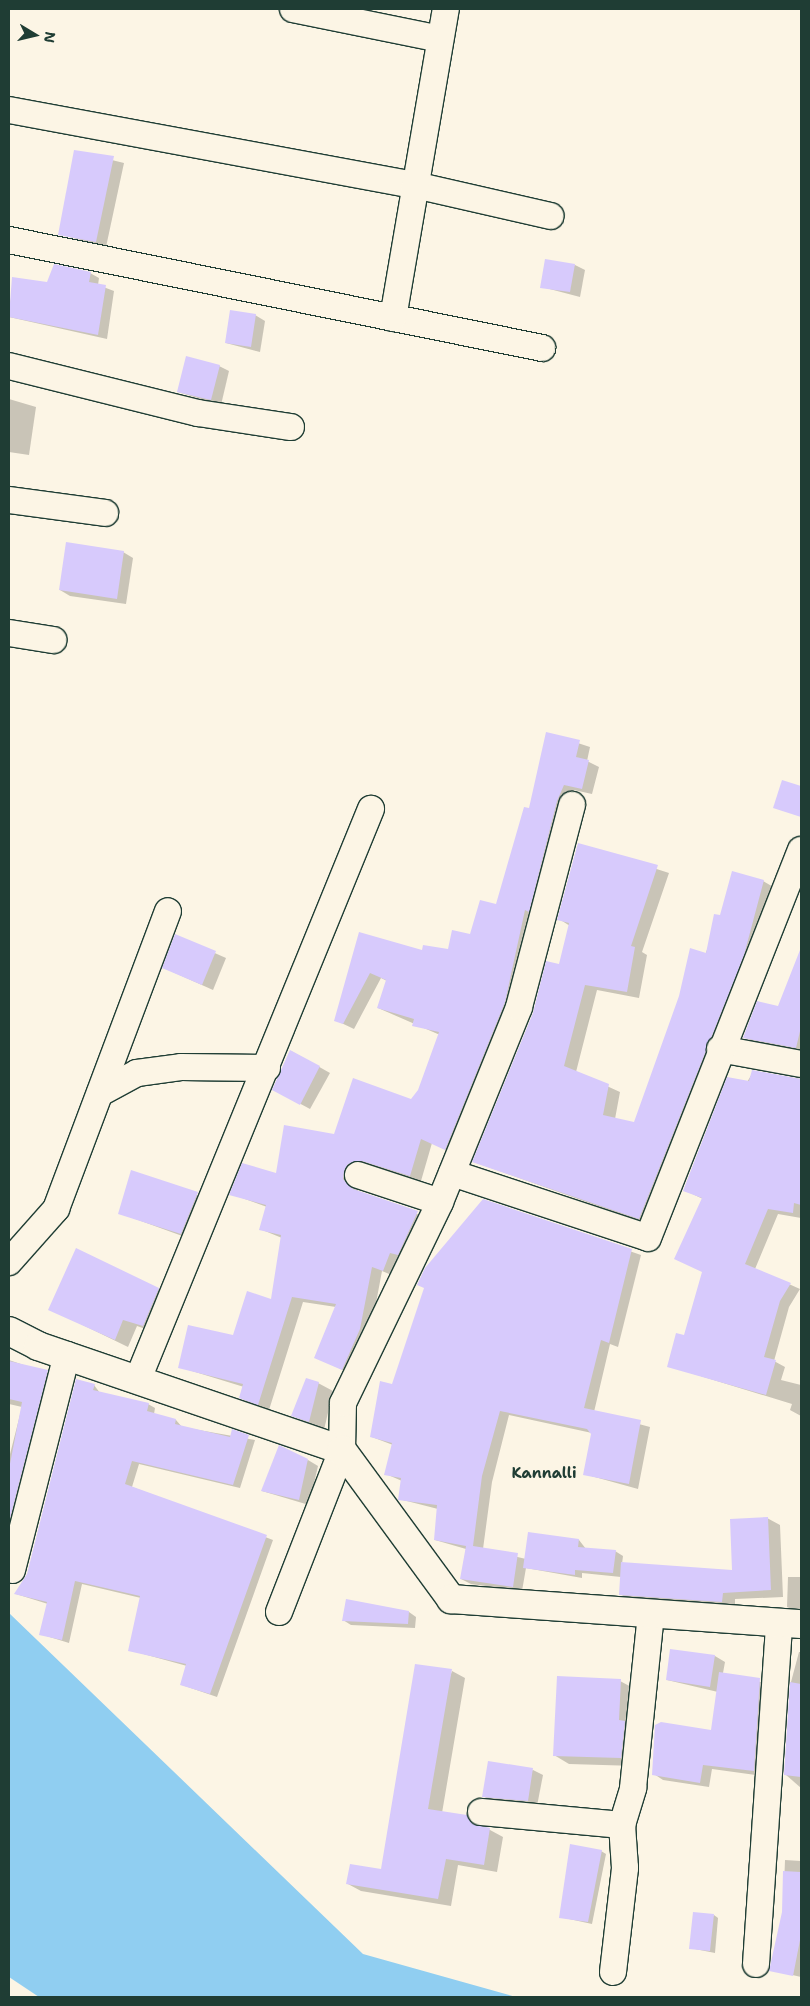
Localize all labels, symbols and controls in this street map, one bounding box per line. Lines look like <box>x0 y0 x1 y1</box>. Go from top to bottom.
north arrow <box>10 10 60 60</box>
text: N <box>40 30 60 44</box>
district label: Kannalli <box>511 1465 577 1483</box>

